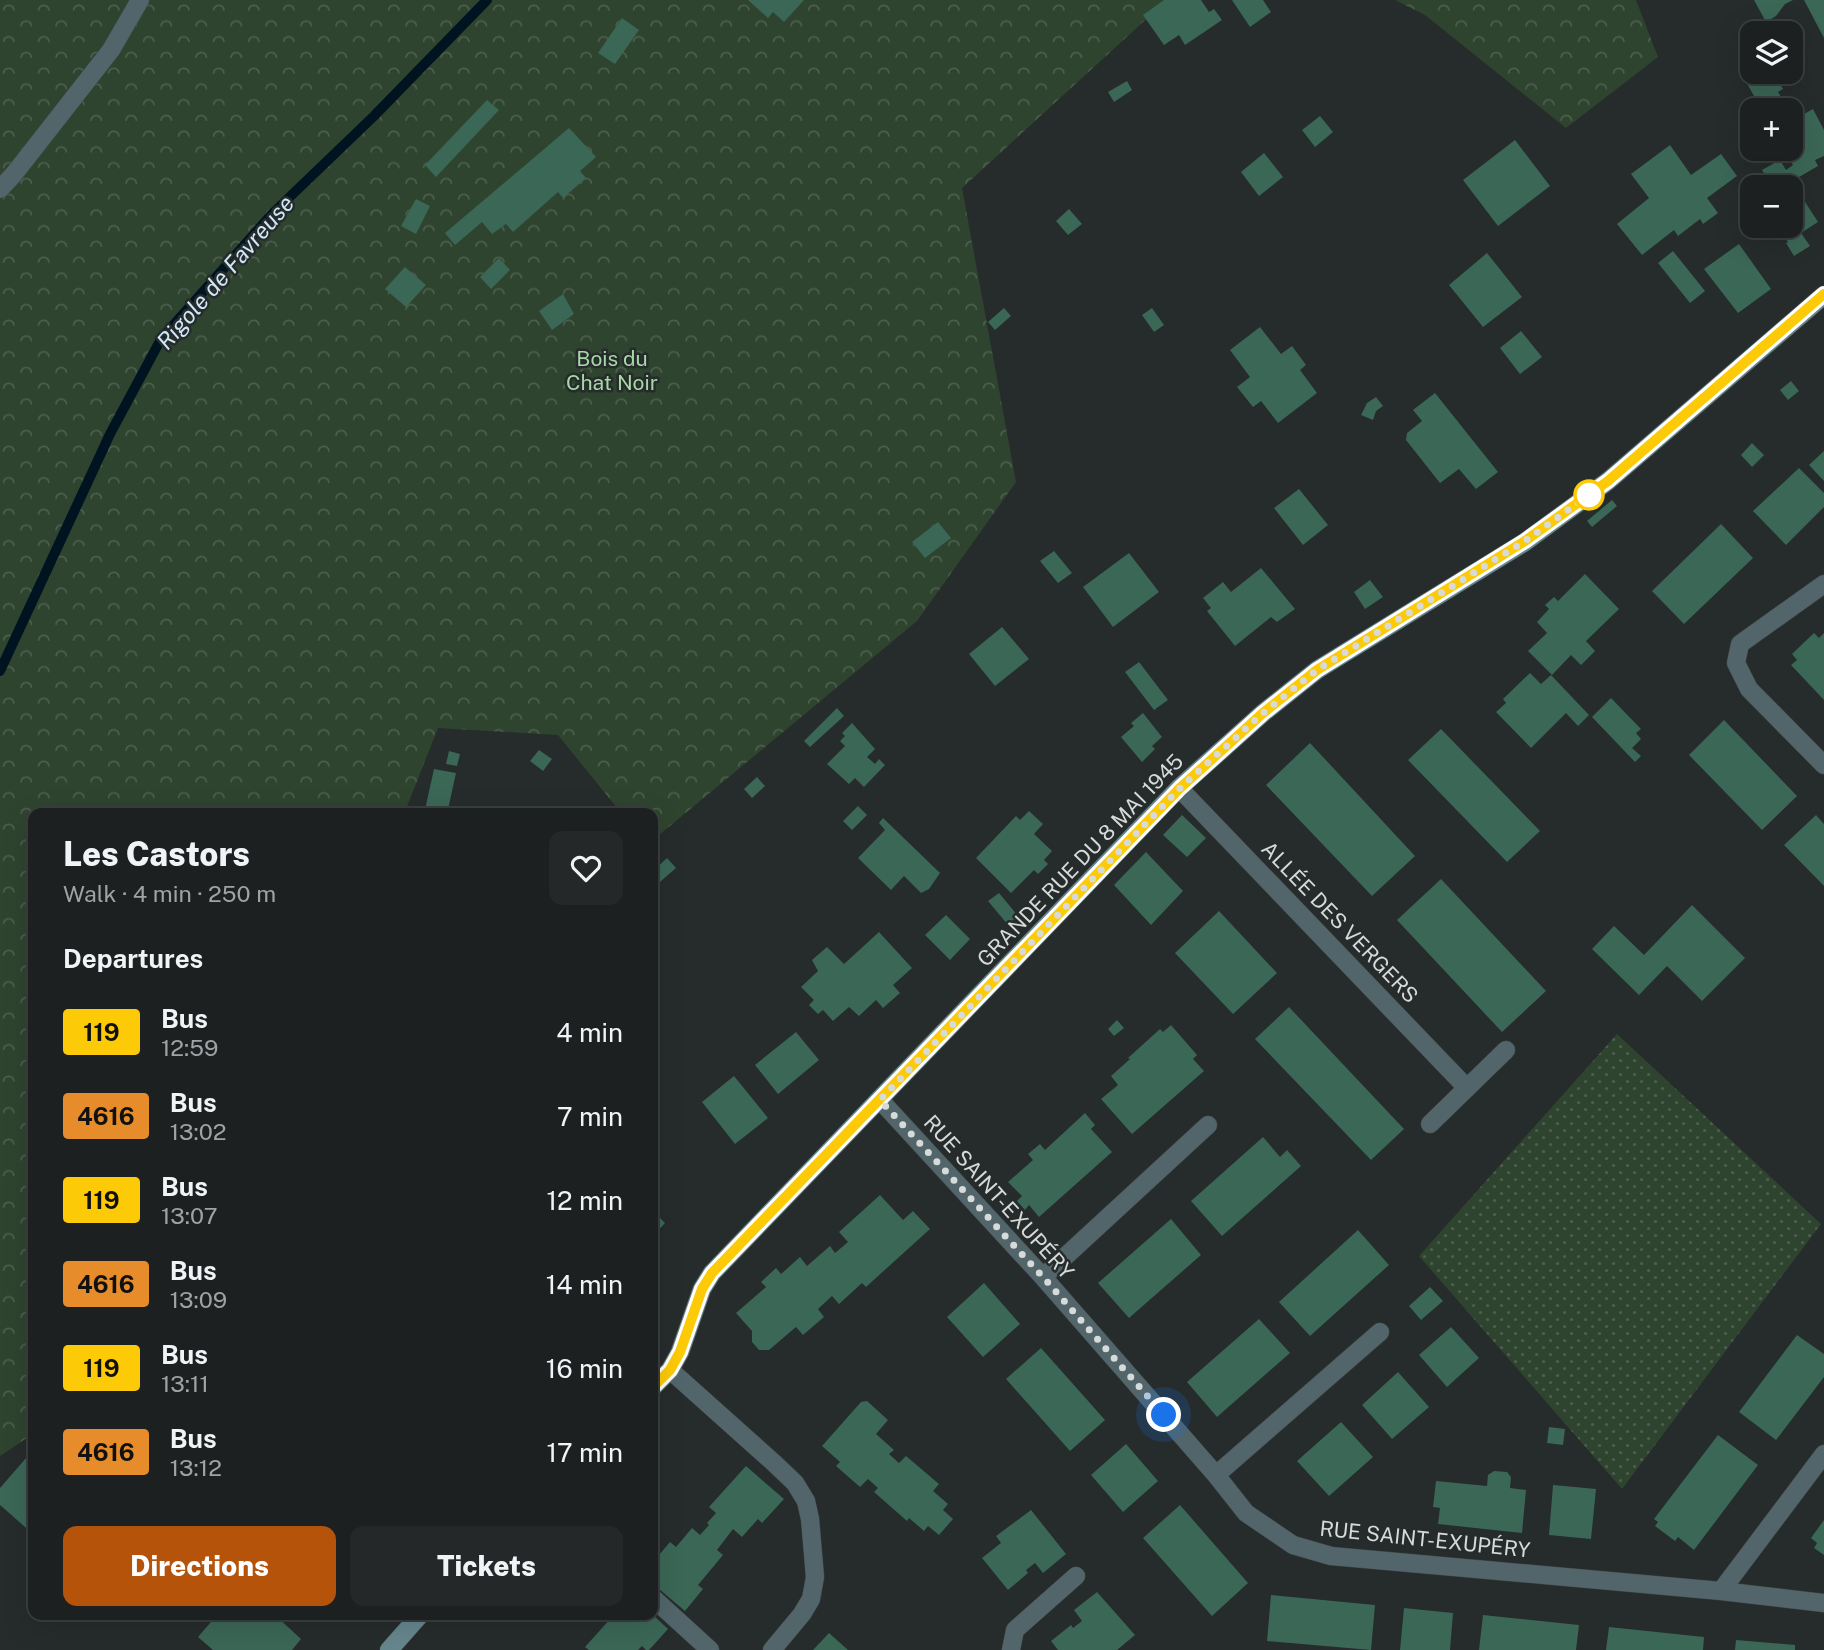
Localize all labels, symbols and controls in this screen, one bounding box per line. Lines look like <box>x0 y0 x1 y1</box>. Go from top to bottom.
map controls <box>1740 21 1803 238</box>
button: layers <box>1740 21 1803 84</box>
button: + <box>1740 98 1803 161</box>
button: − <box>1740 175 1803 238</box>
water label: Rigole de Favreuse <box>151 190 299 354</box>
park label: Bois du Chat Noir <box>566 346 658 395</box>
unlabelled marker <box>1574 480 1604 510</box>
street label: GRANDE RUE DU 8 MAI 1945 <box>972 749 1188 971</box>
button: heart <box>549 831 623 905</box>
text: Les Castors <box>63 835 250 873</box>
street label: ALLÉE DES VERGERS <box>1256 836 1424 1008</box>
text: Walk · 4 min · 250 m <box>63 880 276 907</box>
text: Departures <box>63 943 203 974</box>
text: Bus <box>161 1003 208 1034</box>
text: 4 min <box>556 1017 623 1048</box>
text: 119 <box>83 1018 120 1046</box>
text: 12:59 <box>161 1034 218 1061</box>
text: Bus <box>170 1087 217 1118</box>
text: 7 min <box>557 1101 623 1132</box>
text: 4616 <box>77 1102 135 1130</box>
street label: RUE SAINT-EXUPÉRY <box>919 1110 1079 1284</box>
text: 13:02 <box>170 1118 227 1145</box>
text: Bus <box>161 1171 208 1202</box>
text: 12 min <box>547 1185 623 1216</box>
text: 119 <box>83 1186 120 1214</box>
text: 13:07 <box>161 1202 218 1229</box>
text: Bus <box>170 1255 217 1286</box>
text: 14 min <box>546 1269 623 1300</box>
text: 4616 <box>77 1270 135 1298</box>
text: 13:09 <box>170 1286 227 1313</box>
text: Bus <box>161 1339 208 1370</box>
text: 16 min <box>546 1353 623 1384</box>
text: 119 <box>83 1354 120 1382</box>
text: 13:11 <box>161 1370 209 1397</box>
your location <box>1146 1397 1181 1432</box>
text: Bus <box>170 1423 217 1454</box>
text: 17 min <box>546 1437 623 1468</box>
text: 4616 <box>77 1438 135 1466</box>
text: 13:12 <box>170 1454 222 1481</box>
street label: RUE SAINT-EXUPÉRY <box>1318 1515 1532 1563</box>
button: Directions <box>63 1526 336 1606</box>
button: Tickets <box>350 1526 623 1606</box>

